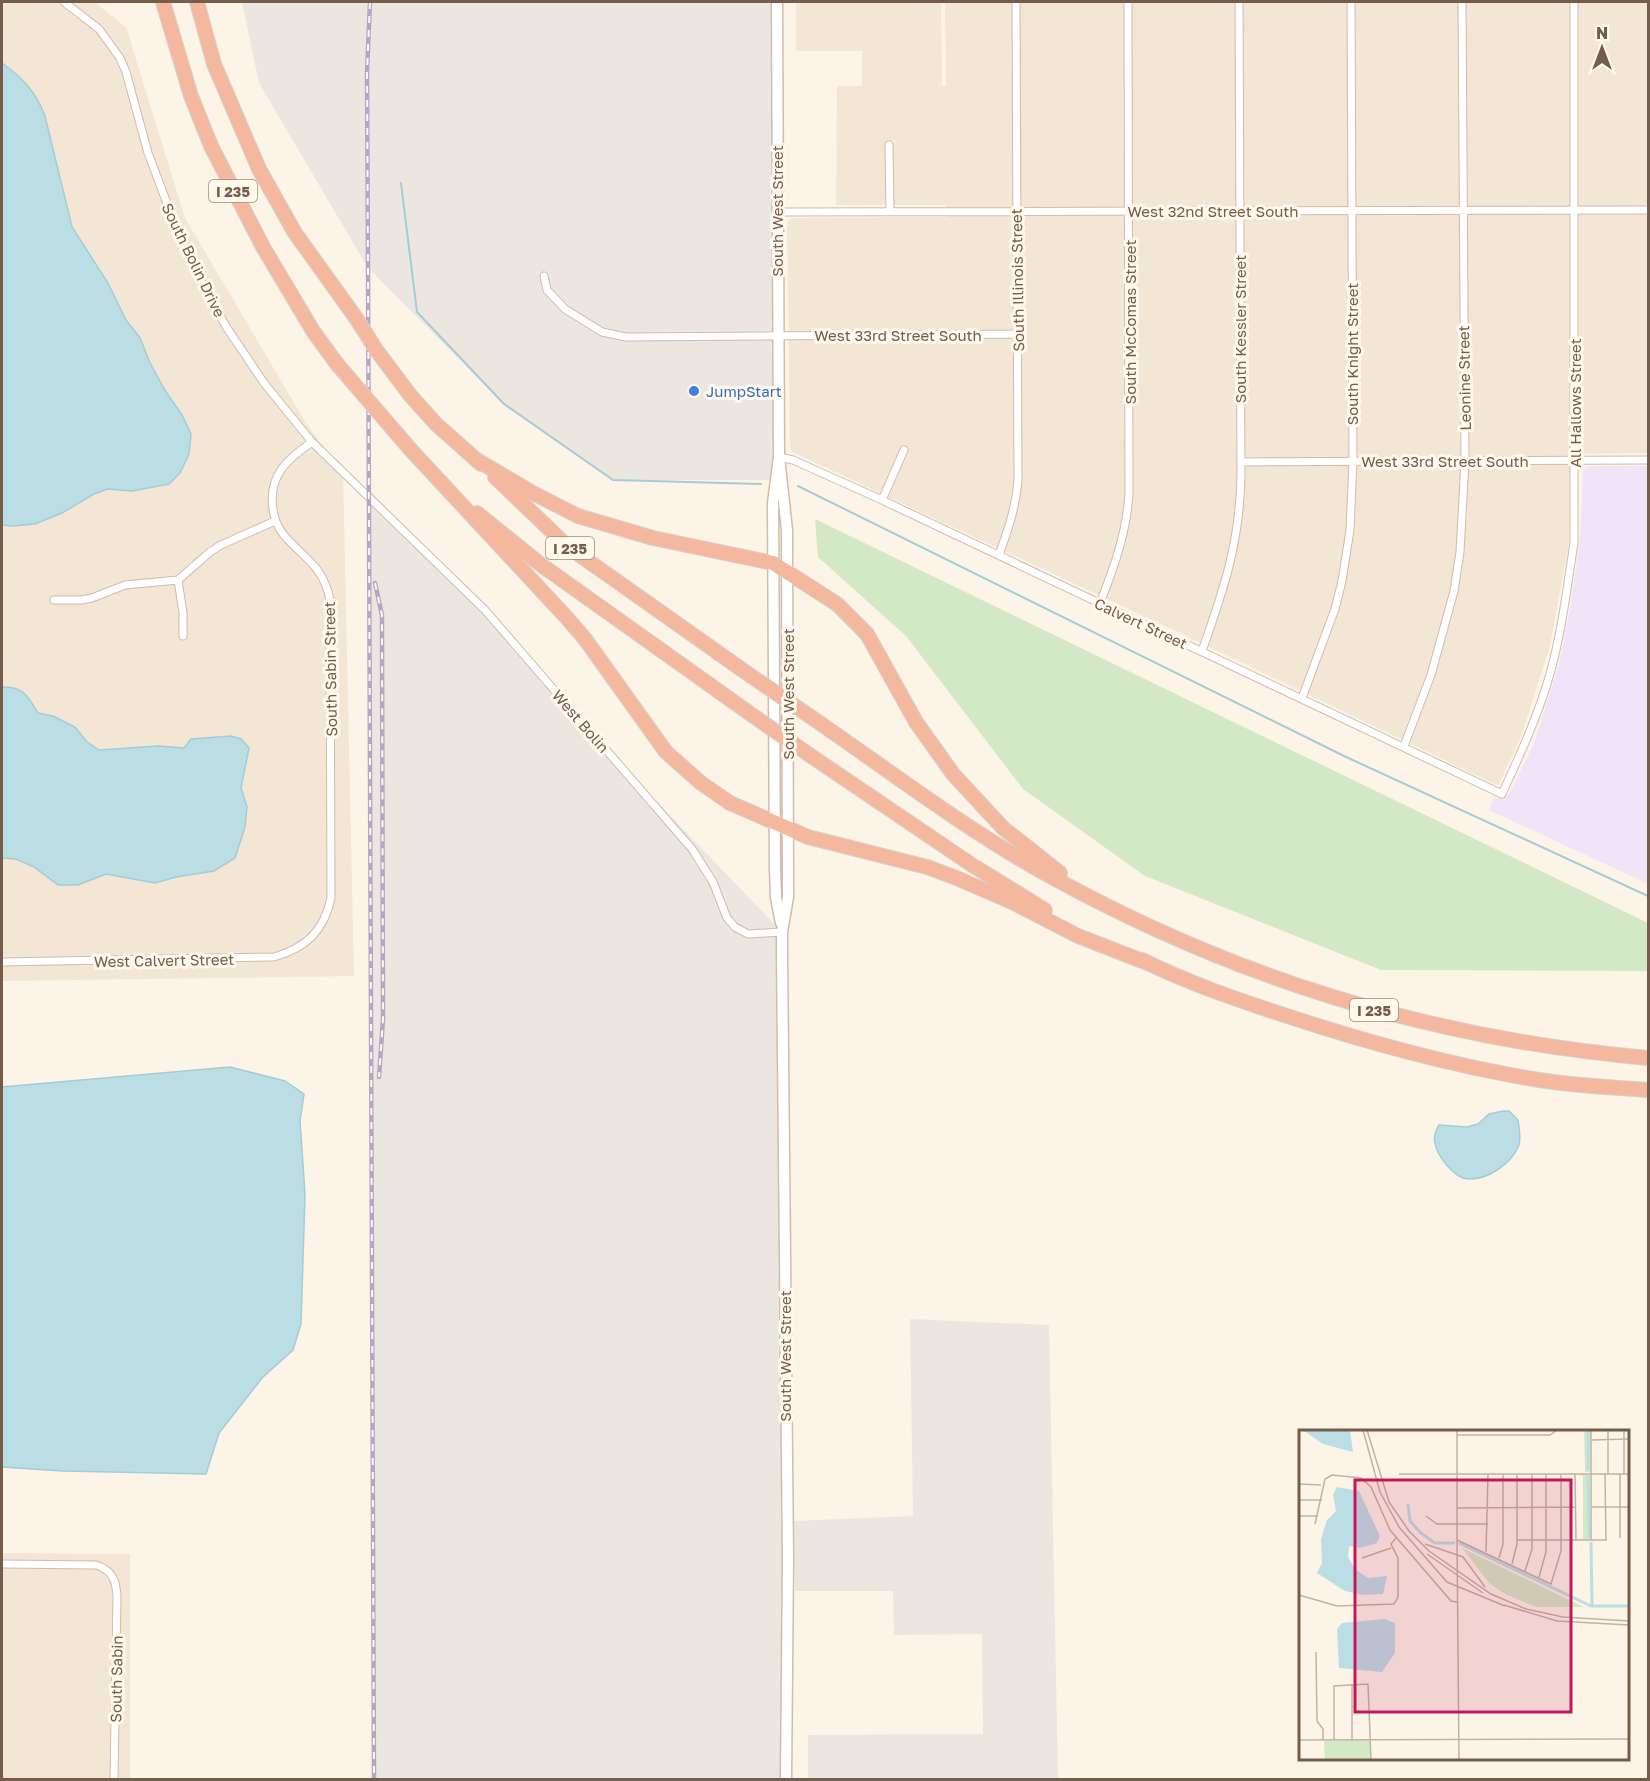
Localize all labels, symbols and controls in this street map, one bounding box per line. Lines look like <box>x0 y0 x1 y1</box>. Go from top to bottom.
north arrow <box>1572 18 1632 78</box>
text: N <box>1596 23 1608 43</box>
street label: South West Street <box>768 145 786 277</box>
road number: I 235 <box>209 180 257 202</box>
street label: South Bolin Drive <box>159 200 230 320</box>
street label: West 32nd Street South <box>1128 202 1298 220</box>
street label: South Illinois Street <box>1007 208 1027 352</box>
street label: South McComas Street <box>1121 240 1139 404</box>
street label: South Kessler Street <box>1231 255 1249 403</box>
street label: South Knight Street <box>1343 283 1361 425</box>
street label: Leonine Street <box>1454 325 1474 431</box>
street label: West 33rd Street South <box>814 326 982 344</box>
street label: All Hallows Street <box>1566 338 1584 468</box>
place label: JumpStart <box>706 382 782 400</box>
marker: JumpStart <box>687 384 701 398</box>
street label: West 33rd Street South <box>1361 452 1529 470</box>
road number: I 235 <box>546 537 594 559</box>
street label: Calvert Street <box>1092 594 1190 652</box>
street label: South Sabin Street <box>320 601 340 737</box>
street label: South West Street <box>779 628 797 760</box>
street label: West Bolin <box>549 686 613 756</box>
street label: West Calvert Street <box>94 950 234 970</box>
road number: I 235 <box>1350 999 1398 1021</box>
street label: South West Street <box>776 1290 794 1422</box>
inset map <box>1299 1430 1629 1760</box>
street label: South Sabin <box>106 1635 126 1723</box>

